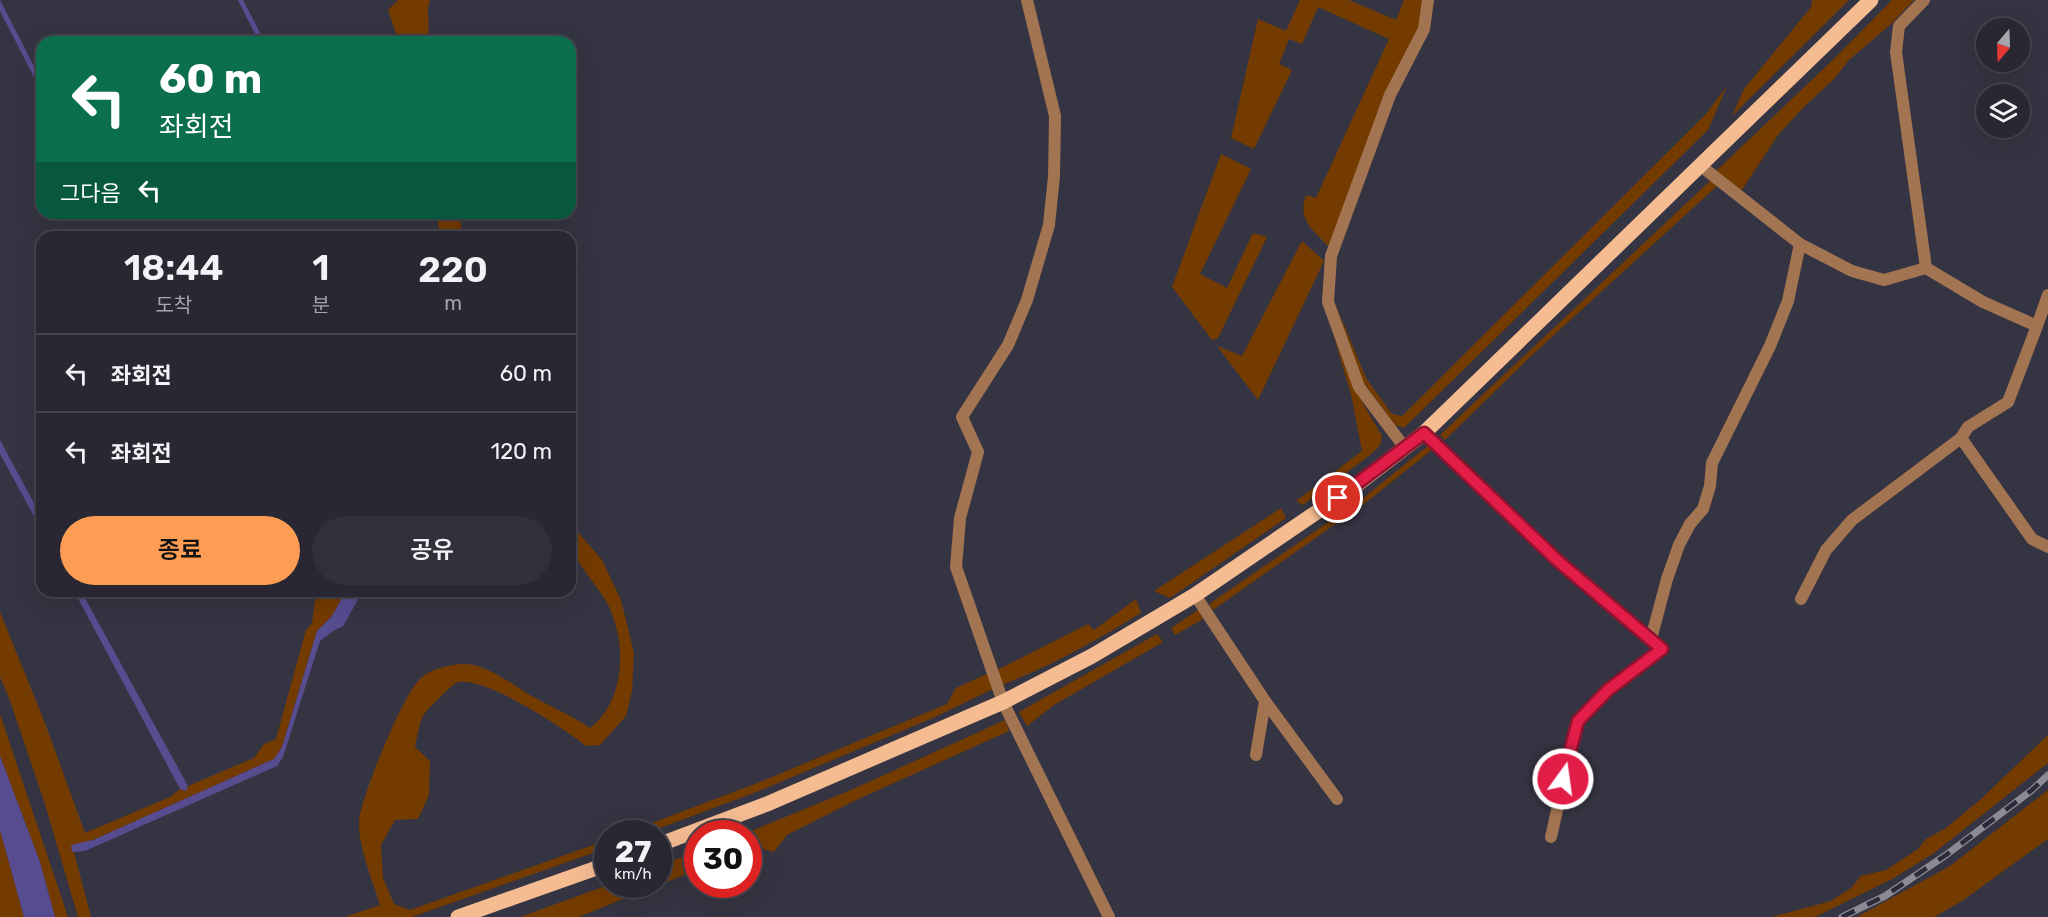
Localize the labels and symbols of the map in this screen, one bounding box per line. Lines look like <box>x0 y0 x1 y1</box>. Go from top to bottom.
north arrow <box>1976 18 2030 72</box>
pin <box>1312 472 1363 523</box>
position arrow <box>1531 747 1595 811</box>
speed limit sign: 30 <box>684 820 762 898</box>

